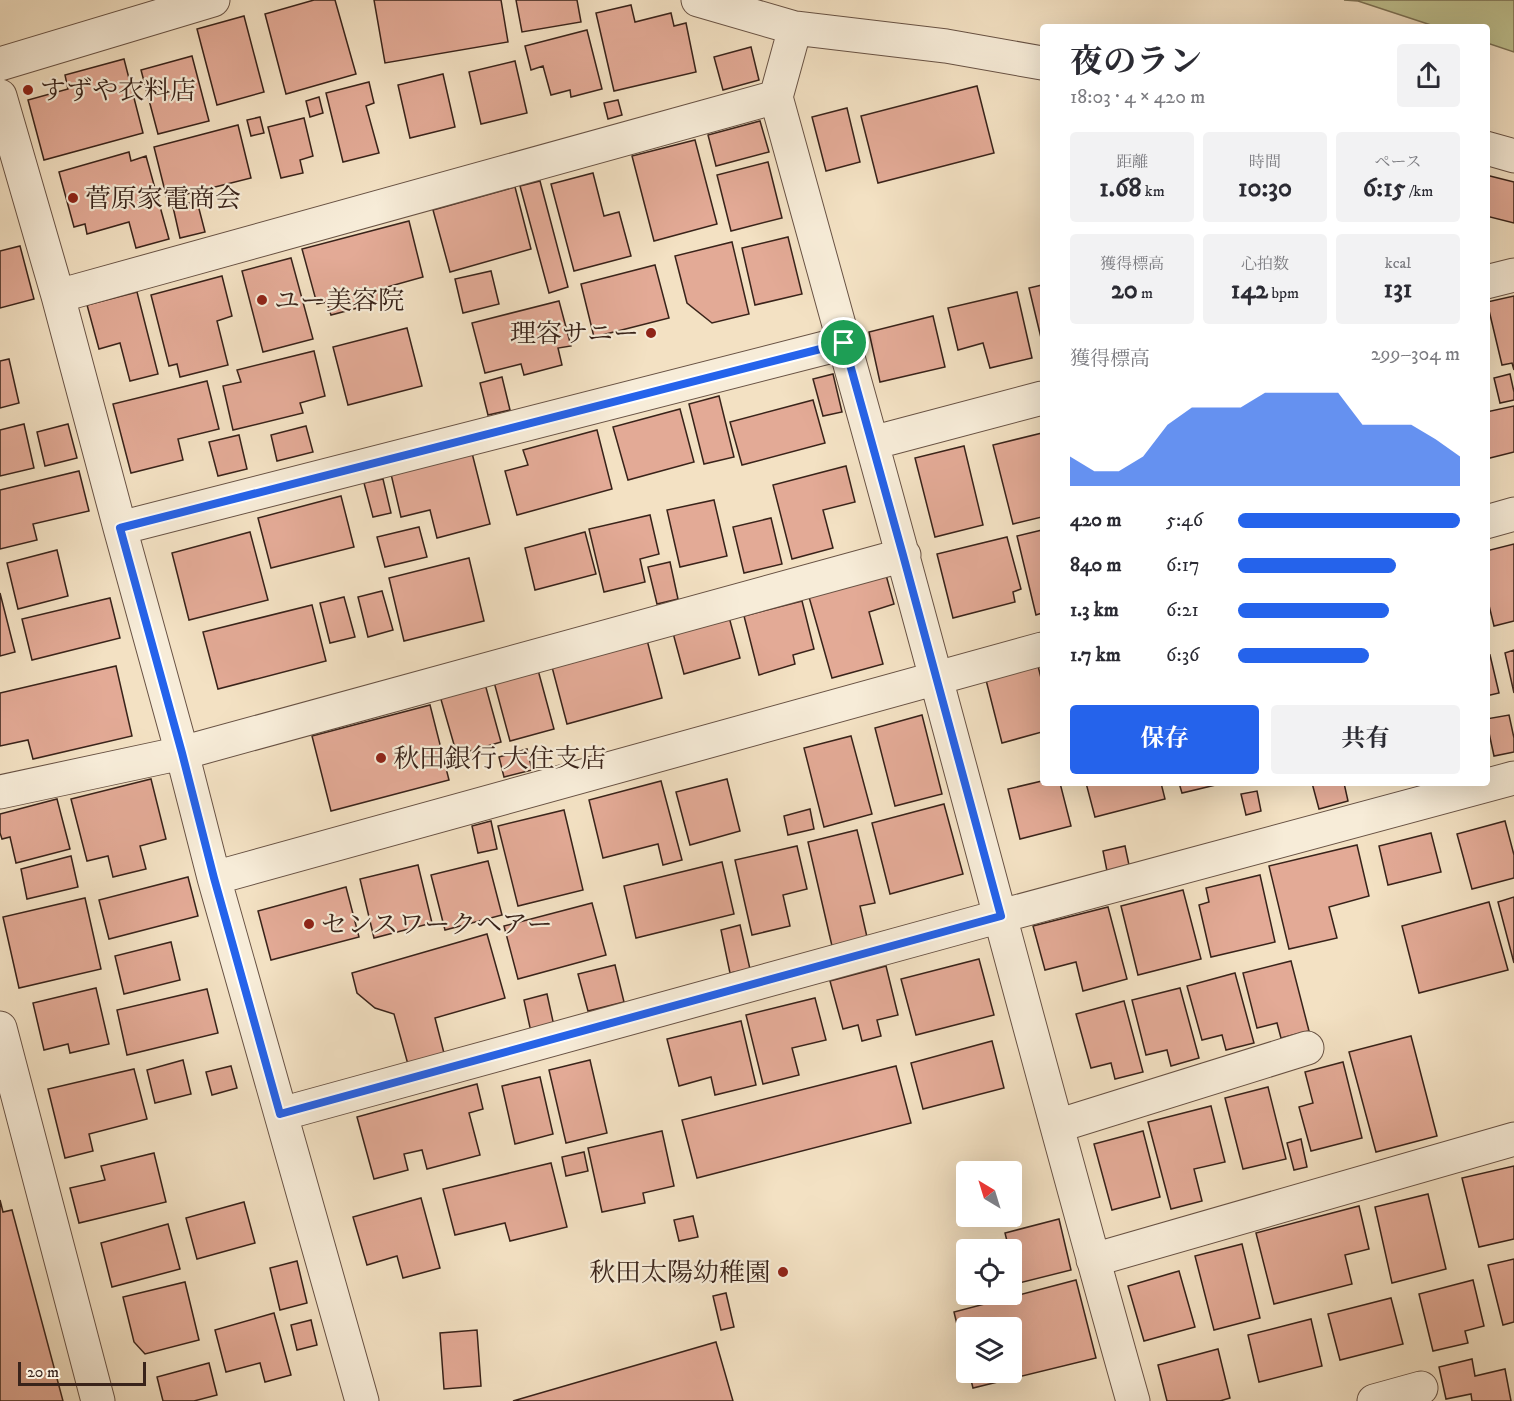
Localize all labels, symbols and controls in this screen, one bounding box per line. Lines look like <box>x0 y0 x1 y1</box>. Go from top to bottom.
text: 夜のラン <box>1070 42 1202 83</box>
button: share <box>1397 44 1460 107</box>
place label: すずや衣料店 <box>40 75 196 108</box>
marker: すずや衣料店 <box>21 83 35 97</box>
text: 18:03 · 4 × 420 m <box>1070 85 1205 110</box>
text: 距離 <box>1116 152 1148 172</box>
text: 時間 <box>1249 152 1281 172</box>
text: ペース <box>1374 152 1422 172</box>
text: 1.68 <box>1099 172 1141 205</box>
text: 10:30 <box>1238 172 1292 205</box>
text: 6:15 <box>1363 172 1405 205</box>
text: km <box>1141 181 1165 201</box>
text: /km <box>1405 181 1433 201</box>
place label: 菅原家電商会 <box>85 183 241 216</box>
marker: 菅原家電商会 <box>66 191 80 205</box>
text: kcal <box>1385 253 1411 273</box>
text: 獲得標高 <box>1100 254 1164 274</box>
text: 心拍数 <box>1241 254 1289 274</box>
text: 131 <box>1384 273 1412 306</box>
text: 20 <box>1111 274 1138 307</box>
text: 142 <box>1231 274 1268 307</box>
text: m <box>1138 283 1153 303</box>
text: bpm <box>1268 283 1299 303</box>
place label: ユー美容院 <box>274 285 404 318</box>
marker: ユー美容院 <box>255 293 269 307</box>
pin <box>818 317 869 368</box>
place label: 理容サニー <box>510 318 639 351</box>
marker: 理容サニー <box>644 326 658 340</box>
icon: arrive <box>827 326 860 359</box>
text: 299–304 m <box>1371 342 1460 367</box>
text: 獲得標高 <box>1070 347 1150 372</box>
text: 420 m <box>1070 508 1121 533</box>
text: 5:46 <box>1166 508 1203 533</box>
text: 840 m <box>1070 553 1122 578</box>
text: 6:17 <box>1166 553 1200 578</box>
text: 1.3 km <box>1070 598 1119 623</box>
text: 6:21 <box>1166 598 1199 623</box>
text: 1.7 km <box>1070 643 1121 668</box>
text: 6:36 <box>1166 643 1200 668</box>
button: 保存 <box>1070 705 1259 774</box>
button: 共有 <box>1271 705 1460 774</box>
place label: 秋田銀行 大住支店 <box>393 743 607 776</box>
marker: 秋田銀行 大住支店 <box>374 751 388 765</box>
place label: センスワークヘアー <box>321 909 553 942</box>
marker: センスワークヘアー <box>302 917 316 931</box>
north arrow <box>956 1161 1022 1227</box>
map controls <box>956 1161 1022 1383</box>
button: locate <box>956 1239 1022 1305</box>
place label: 秋田太陽幼稚園 <box>589 1257 771 1290</box>
marker: 秋田太陽幼稚園 <box>776 1265 790 1279</box>
button: layers <box>956 1317 1022 1383</box>
scale bar <box>18 1359 146 1386</box>
text: 20 m <box>27 1362 59 1382</box>

